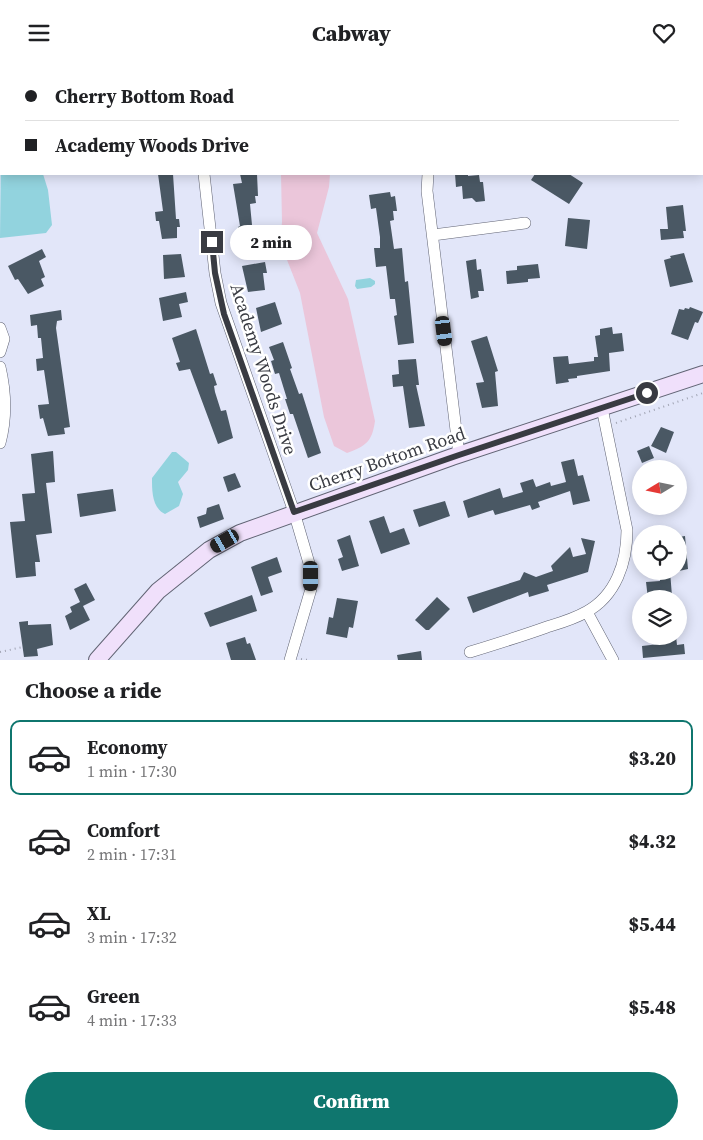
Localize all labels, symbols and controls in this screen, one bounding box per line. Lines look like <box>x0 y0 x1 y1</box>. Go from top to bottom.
text: Cabway <box>312 18 391 48</box>
icon: menu <box>25 19 53 47</box>
icon: heart <box>650 19 678 47</box>
text: Cherry Bottom Road <box>55 83 234 109</box>
text: Academy Woods Drive <box>55 132 249 158</box>
callout: 2 min <box>230 225 312 259</box>
route end <box>201 231 223 253</box>
text: 2 min <box>250 231 292 253</box>
street label: Academy Woods Drive <box>224 280 304 458</box>
car <box>434 315 453 347</box>
route start <box>636 382 658 404</box>
street label: Cherry Bottom Road <box>305 420 469 498</box>
north arrow <box>632 460 688 515</box>
map controls <box>632 460 687 645</box>
button: locate <box>632 525 687 580</box>
car <box>208 527 241 555</box>
car <box>303 561 318 591</box>
button: layers <box>632 590 687 645</box>
text: Choose a ride <box>25 675 162 705</box>
text: Economy <box>87 734 168 760</box>
icon: car <box>27 735 72 780</box>
text: $3.20 <box>628 745 676 771</box>
text: 1 min · 17:30 <box>87 760 177 782</box>
text: Comfort <box>87 817 160 843</box>
icon: car <box>27 818 72 863</box>
text: $4.32 <box>628 828 676 854</box>
text: 2 min · 17:31 <box>87 843 177 865</box>
text: XL <box>87 900 110 926</box>
icon: car <box>27 901 72 946</box>
text: $5.44 <box>628 911 676 937</box>
text: 3 min · 17:32 <box>87 926 177 948</box>
text: Green <box>87 983 140 1009</box>
icon: car <box>27 984 72 1029</box>
text: $5.48 <box>628 994 676 1020</box>
text: 4 min · 17:33 <box>87 1009 177 1031</box>
button: Confirm <box>25 1072 678 1130</box>

